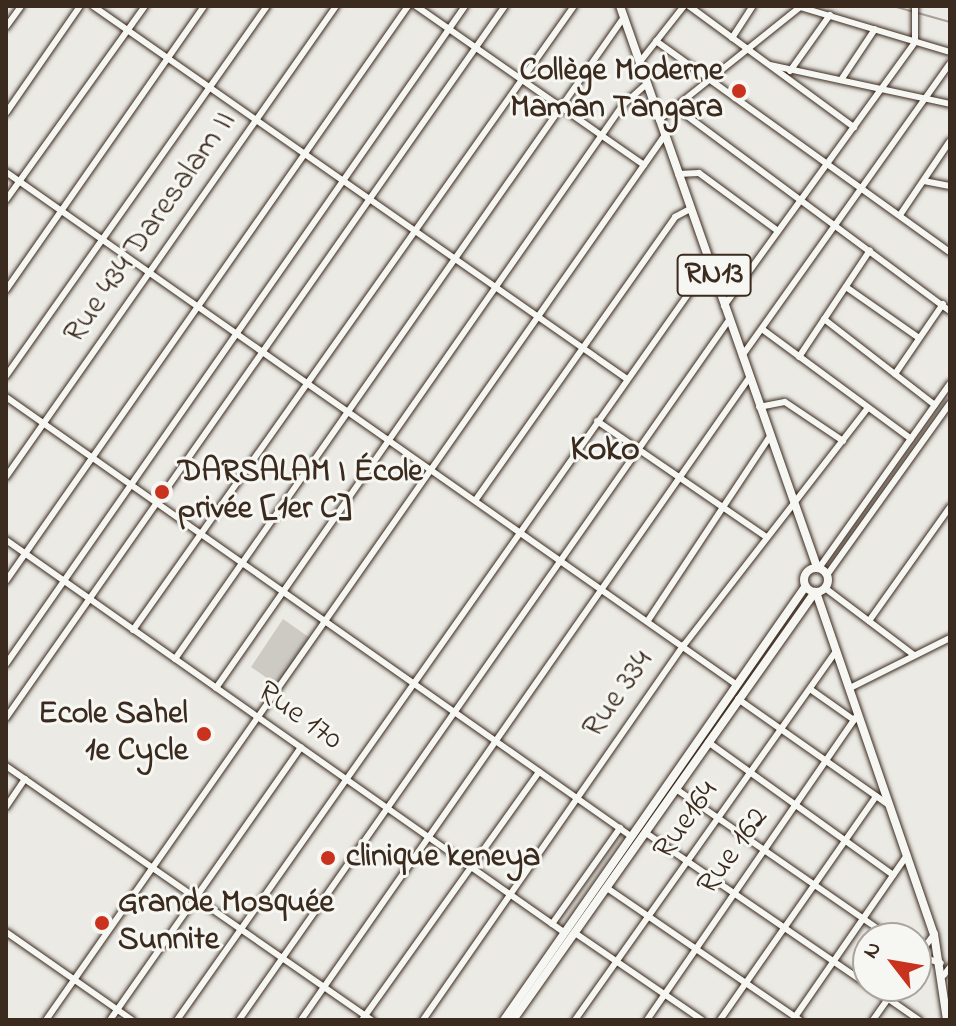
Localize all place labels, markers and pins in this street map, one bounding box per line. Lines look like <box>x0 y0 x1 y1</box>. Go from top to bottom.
place label: Collège Moderne Maman Tangara <box>510 54 723 129</box>
marker: Collège Moderne Maman Tangara <box>730 82 748 100</box>
place label: DARSALAM I École privée [1er C] <box>178 455 423 530</box>
marker: DARSALAM I École privée [1er C] <box>153 483 171 501</box>
place label: Ecole Sahel 1e Cycle <box>38 697 188 772</box>
marker: Ecole Sahel 1e Cycle <box>195 725 213 743</box>
place label: clinique keneya <box>346 839 540 877</box>
marker: clinique keneya <box>317 847 339 869</box>
place label: Grande Mosquée Sunnite <box>118 886 334 961</box>
marker: Grande Mosquée Sunnite <box>93 914 111 932</box>

